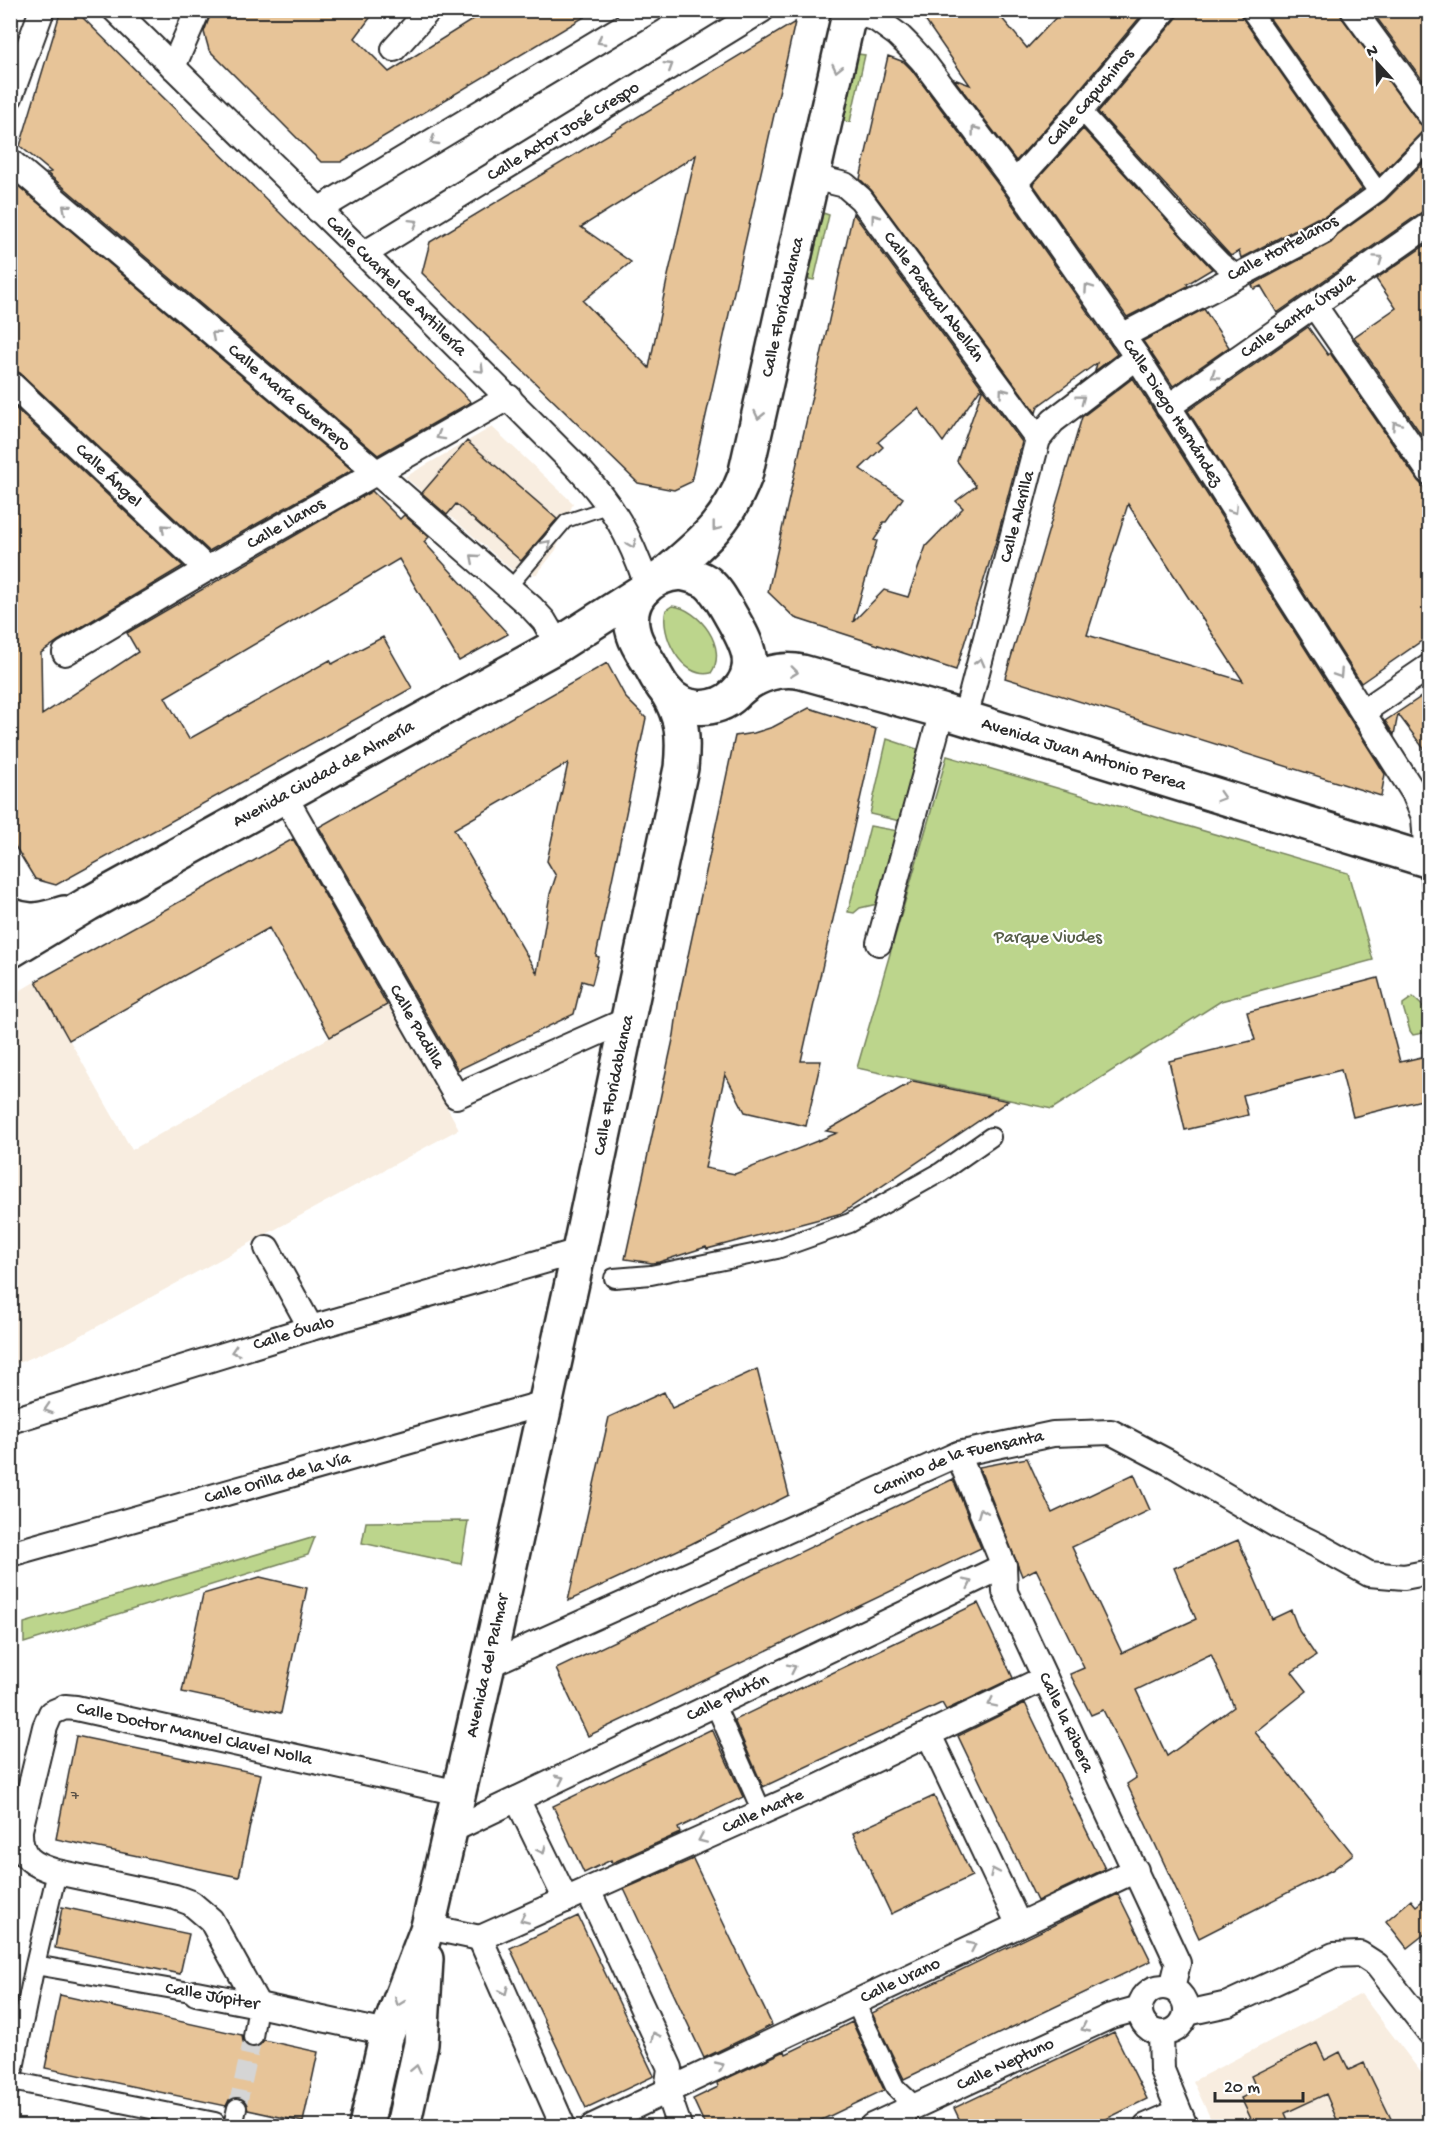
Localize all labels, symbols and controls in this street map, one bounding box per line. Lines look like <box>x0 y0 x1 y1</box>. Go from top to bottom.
one-way arrow <box>597 33 607 45</box>
north arrow <box>1347 33 1407 93</box>
text: N <box>1364 41 1382 63</box>
street label: Calle Capuchinos <box>1043 43 1139 151</box>
one-way arrow <box>663 62 673 74</box>
one-way arrow <box>831 62 844 72</box>
street label: Calle Actor José Crespo <box>484 77 643 186</box>
one-way arrow <box>971 125 982 136</box>
one-way arrow <box>430 133 440 145</box>
one-way arrow <box>62 205 73 216</box>
street label: Calle Hortelanos <box>1224 210 1343 287</box>
street label: Calle Cuartel de Artillería <box>321 212 472 362</box>
one-way arrow <box>871 214 882 225</box>
one-way arrow <box>408 219 418 231</box>
street label: Calle Pascual Abellán <box>878 228 988 367</box>
street label: Calle Floridablanca <box>757 234 809 379</box>
one-way arrow <box>1373 255 1384 266</box>
street label: Calle Santa Úrsula <box>1237 268 1361 363</box>
one-way arrow <box>1084 284 1095 295</box>
one-way arrow <box>211 331 222 342</box>
street label: Calle Diego Hernández <box>1117 335 1228 491</box>
street label: Calle María Guerrero <box>223 340 355 456</box>
one-way arrow <box>473 361 484 372</box>
one-way arrow <box>1210 368 1221 379</box>
one-way arrow <box>1000 387 1011 398</box>
one-way arrow <box>1075 396 1086 407</box>
one-way arrow <box>754 410 767 420</box>
one-way arrow <box>1392 420 1403 431</box>
one-way arrow <box>436 429 446 440</box>
street label: Calle Ángel <box>70 439 146 512</box>
street label: Calle Alarilla <box>996 468 1040 565</box>
street label: Calle Llanos <box>243 493 330 554</box>
one-way arrow <box>1227 503 1238 514</box>
one-way arrow <box>713 520 724 531</box>
one-way arrow <box>161 525 172 536</box>
one-way arrow <box>625 538 637 549</box>
one-way arrow <box>539 540 550 551</box>
one-way arrow <box>470 554 481 565</box>
one-way arrow <box>972 657 985 667</box>
one-way arrow <box>790 665 799 677</box>
one-way arrow <box>1332 667 1343 678</box>
street label: Avenida Juan Antonio Perea <box>979 713 1189 796</box>
street label: Avenida Ciudad de Almería <box>229 715 419 833</box>
one-way arrow <box>1215 790 1226 802</box>
park label: Parque Viudes <box>993 928 1103 949</box>
street label: Calle Padilla <box>384 981 449 1074</box>
street label: Calle Floridablanca <box>589 1012 639 1157</box>
street label: Calle Óvalo <box>251 1311 337 1356</box>
one-way arrow <box>230 1344 240 1356</box>
one-way arrow <box>43 1402 54 1414</box>
street label: Camino de la Fuensanta <box>870 1426 1047 1501</box>
street label: Calle Orilla de la Vía <box>202 1448 354 1509</box>
one-way arrow <box>977 1507 989 1518</box>
one-way arrow <box>962 1579 973 1591</box>
street label: Avenida del Palmar <box>461 1590 514 1739</box>
one-way arrow <box>786 1663 797 1675</box>
street label: Calle Plutón <box>683 1669 773 1727</box>
street label: Calle la Ribera <box>1033 1669 1099 1777</box>
one-way arrow <box>988 1696 999 1708</box>
street label: Calle Doctor Manuel Clavel Nolla <box>74 1698 315 1771</box>
one-way arrow <box>553 1775 564 1787</box>
street label: Calle Marte <box>719 1784 808 1839</box>
house number: 7 <box>70 1787 80 1805</box>
one-way arrow <box>697 1832 708 1844</box>
one-way arrow <box>534 1843 546 1854</box>
one-way arrow <box>989 1868 1001 1879</box>
one-way arrow <box>519 1911 530 1923</box>
one-way arrow <box>966 1942 977 1954</box>
street label: Calle Urano <box>857 1953 944 2009</box>
street label: Calle Júpiter <box>163 1978 262 2016</box>
one-way arrow <box>497 1985 509 1996</box>
one-way arrow <box>394 1995 406 2006</box>
one-way arrow <box>1081 2020 1092 2032</box>
one-way arrow <box>651 2031 663 2042</box>
street label: Calle Neptuno <box>953 2033 1058 2096</box>
one-way arrow <box>714 2062 725 2074</box>
one-way arrow <box>408 2065 421 2075</box>
scale bar <box>1215 2065 1304 2103</box>
text: 20 m <box>1224 2078 1260 2099</box>

